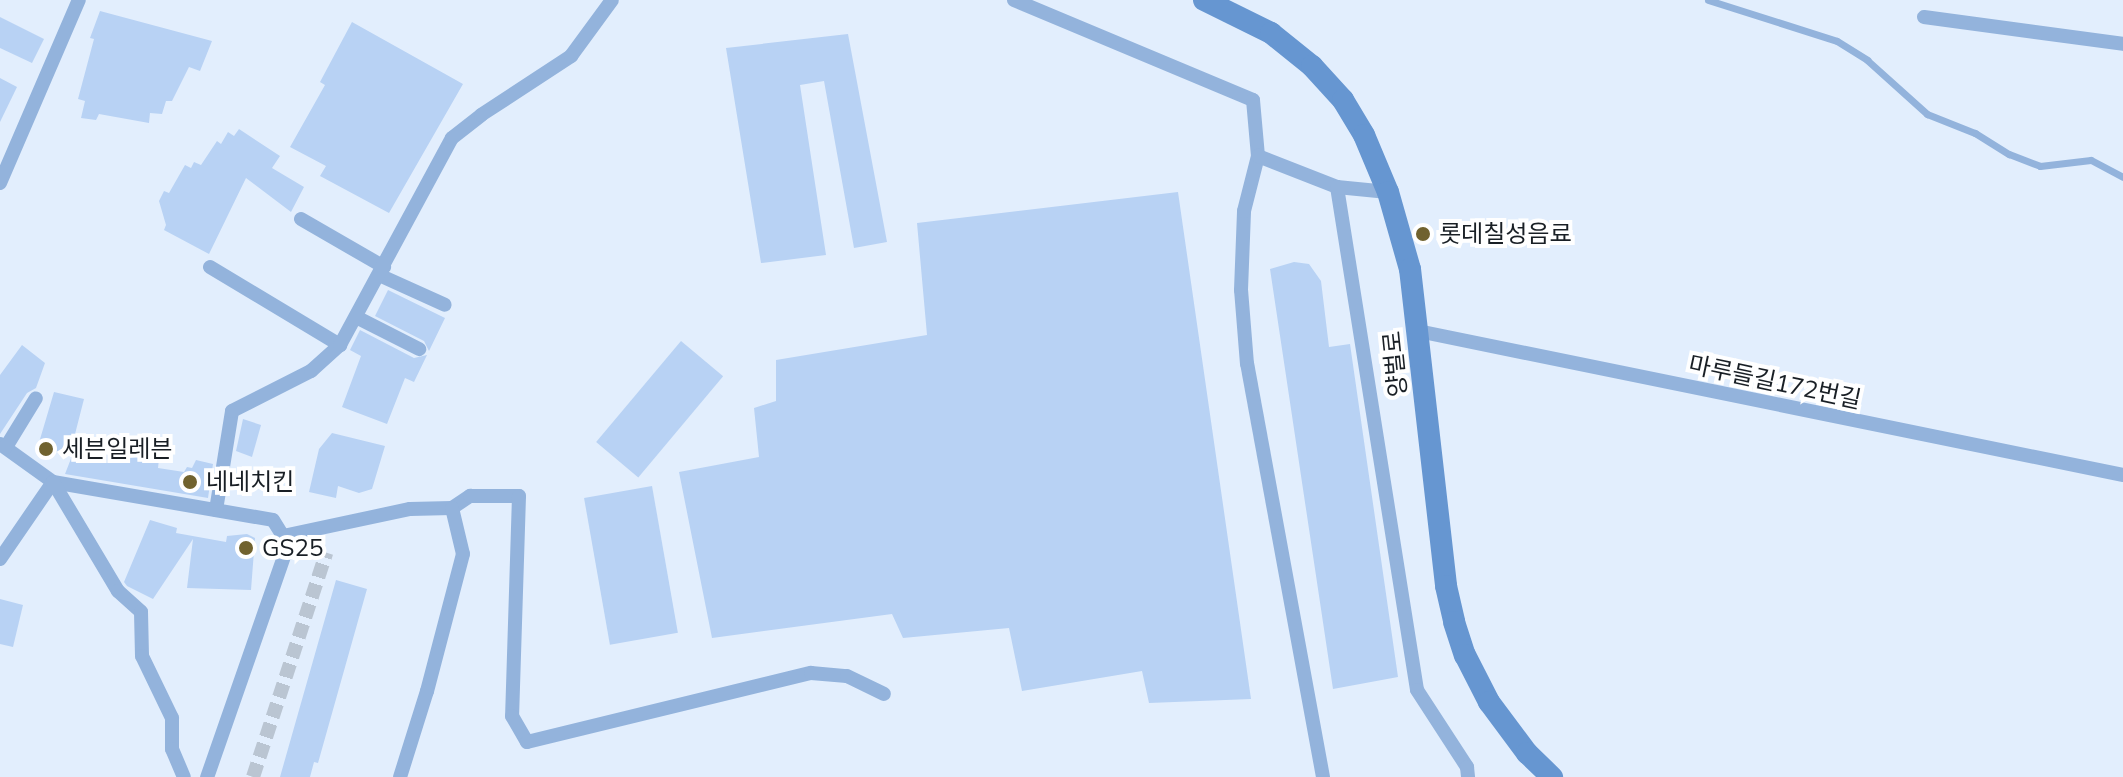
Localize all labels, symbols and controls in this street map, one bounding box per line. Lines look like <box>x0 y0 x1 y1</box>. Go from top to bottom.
place label: 롯데칠성음료 <box>1439 220 1571 248</box>
marker: 롯데칠성음료 <box>1414 225 1432 243</box>
street label: 양벌로 <box>1377 330 1413 398</box>
street label: 마루들길172번길 <box>1686 350 1864 414</box>
place label: 세븐일레븐 <box>62 435 172 463</box>
marker: 세븐일레븐 <box>37 440 55 458</box>
place label: 네네치킨 <box>206 468 294 496</box>
marker: 네네치킨 <box>181 473 199 491</box>
place label: GS25 <box>262 534 323 562</box>
marker: GS25 <box>237 539 255 557</box>

